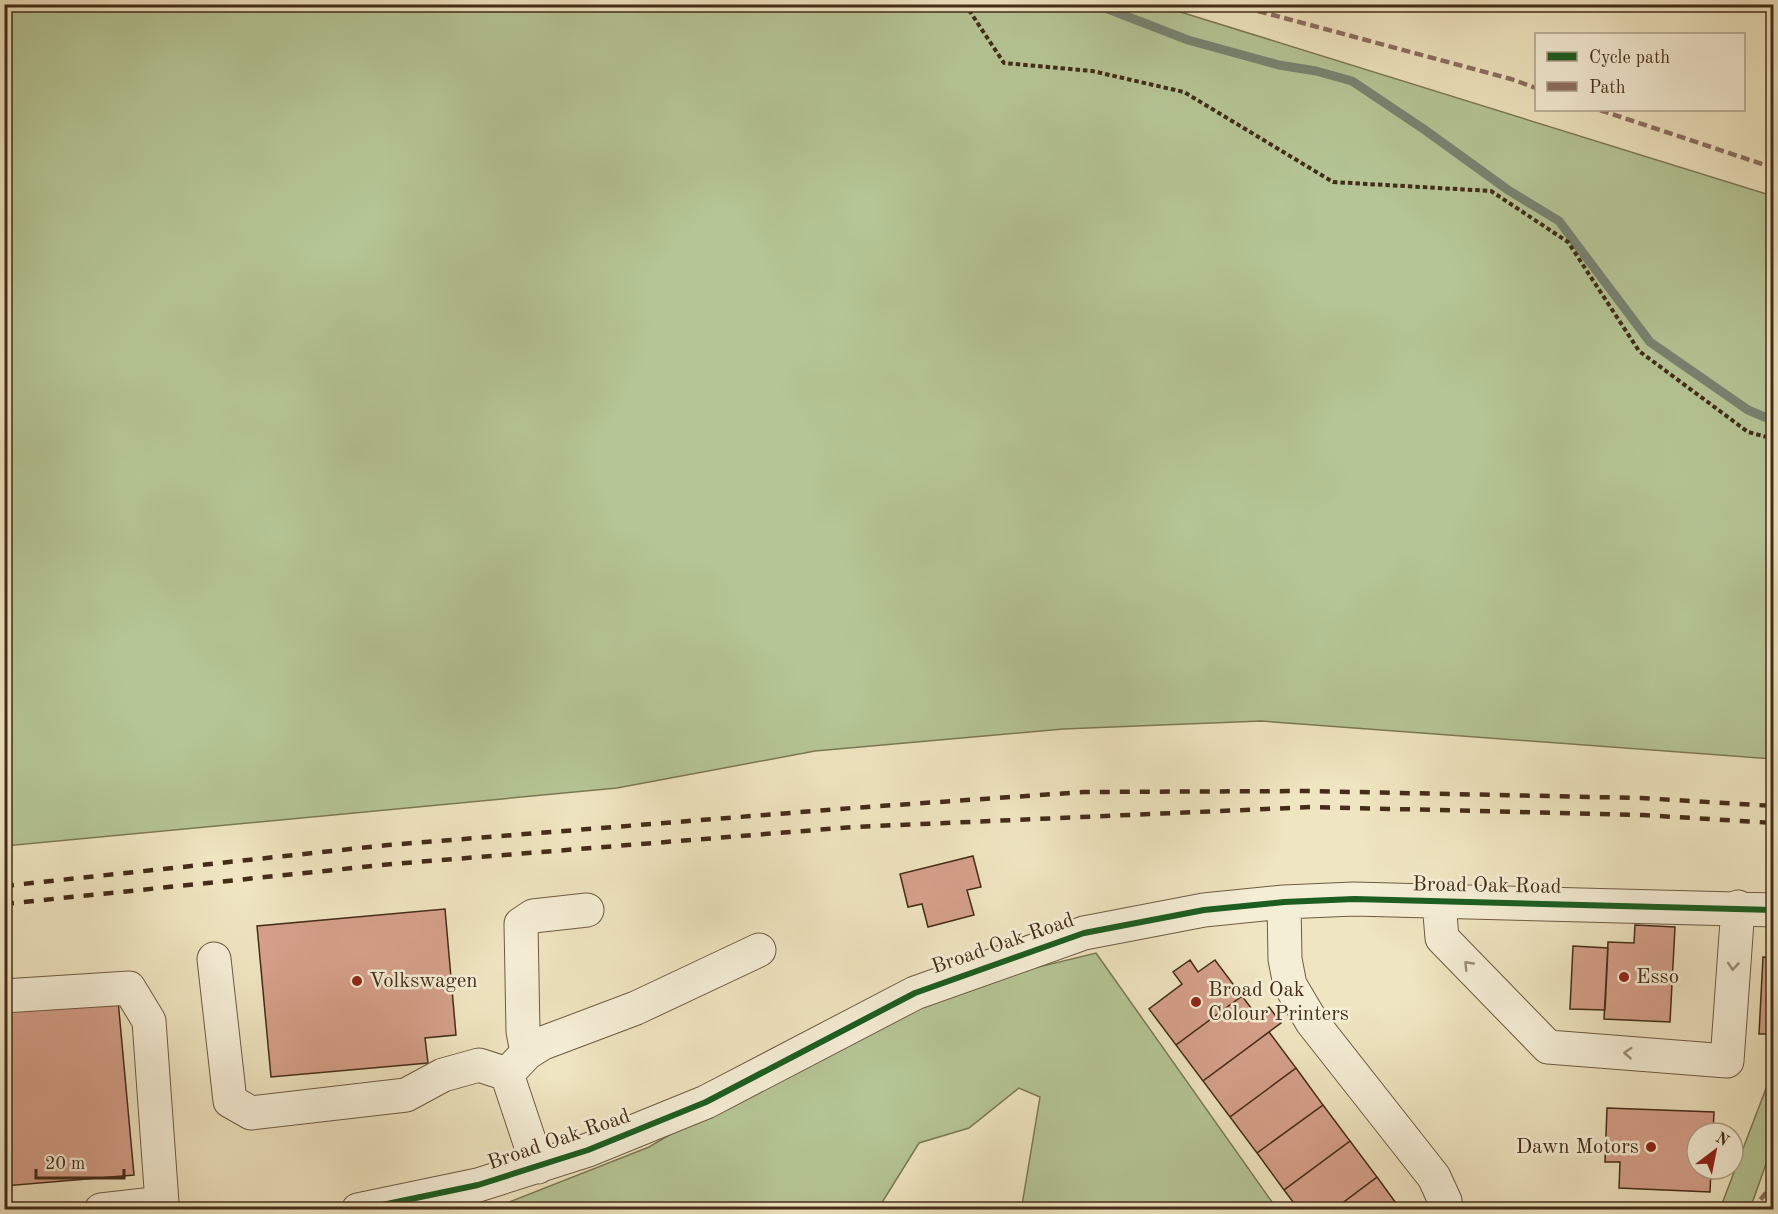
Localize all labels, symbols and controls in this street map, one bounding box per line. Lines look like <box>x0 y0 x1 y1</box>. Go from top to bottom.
legend <box>1535 33 1745 111</box>
text: Cycle path <box>1589 49 1670 67</box>
text: Path <box>1589 79 1626 97</box>
street label: Broad Oak Road <box>1412 874 1562 898</box>
street label: Broad Oak Road <box>929 910 1077 978</box>
one-way arrow <box>1726 961 1739 970</box>
one-way arrow <box>1464 962 1475 972</box>
place label: Esso <box>1636 967 1679 988</box>
marker: Esso <box>1617 970 1631 984</box>
place label: Volkswagen <box>369 971 478 992</box>
marker: Volkswagen <box>350 974 364 988</box>
place label: Broad Oak Colour Printers <box>1208 980 1349 1025</box>
marker: Broad Oak Colour Printers <box>1189 995 1203 1009</box>
one-way arrow <box>1623 1047 1632 1060</box>
street label: Broad Oak Road <box>485 1106 633 1174</box>
north arrow <box>1685 1121 1745 1181</box>
text: N <box>1712 1130 1732 1150</box>
place label: Dawn Motors <box>1516 1137 1639 1158</box>
marker: Dawn Motors <box>1644 1140 1658 1154</box>
scale bar <box>36 1142 124 1180</box>
text: 20 m <box>45 1155 85 1173</box>

